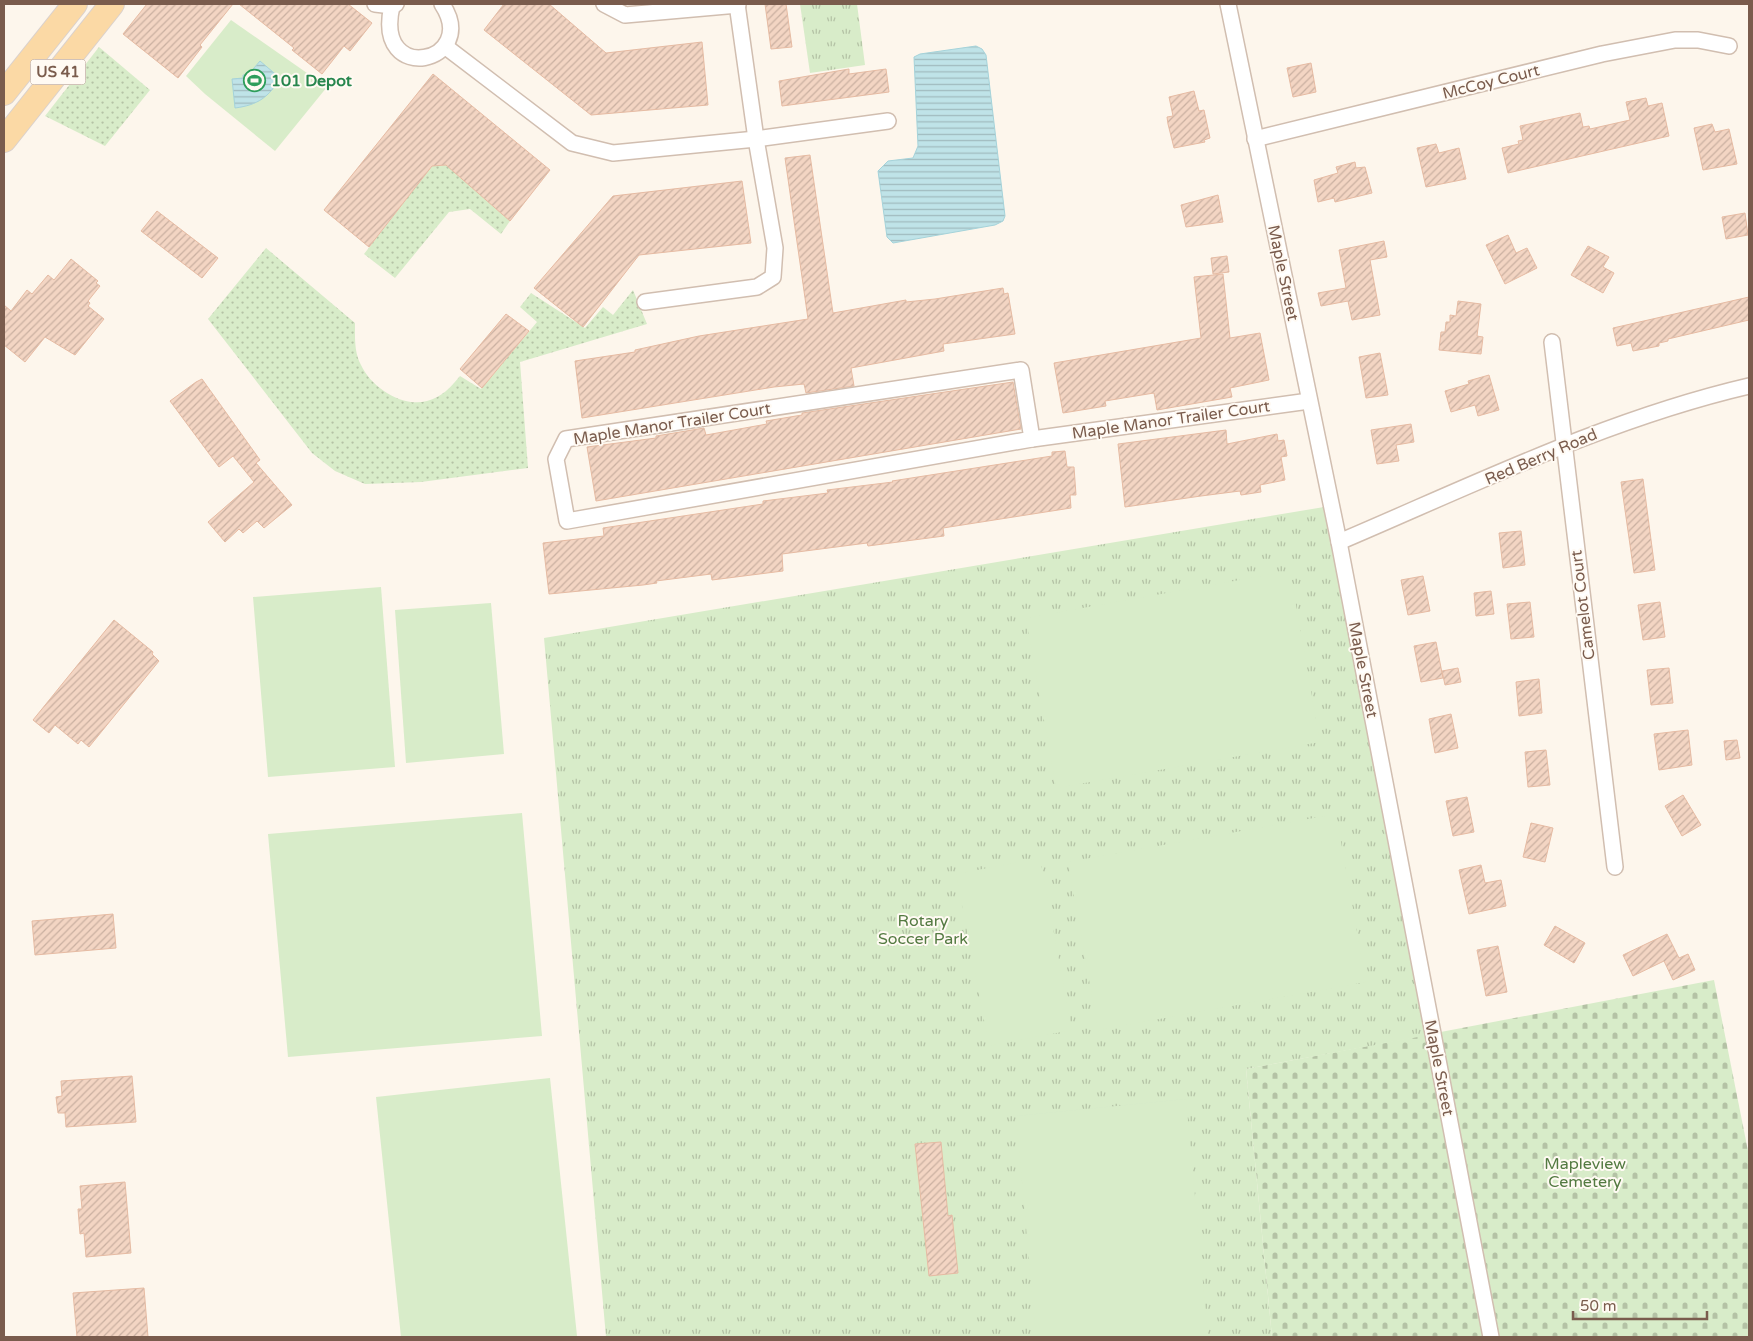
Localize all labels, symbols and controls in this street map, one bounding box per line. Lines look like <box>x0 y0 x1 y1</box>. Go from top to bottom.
road number: US 41 <box>30 60 86 84</box>
street label: McCoy Court <box>1440 60 1542 104</box>
sports icon: 101 Depot <box>243 69 267 93</box>
place label: 101 Depot <box>271 71 353 91</box>
street label: Maple Street <box>1263 223 1303 323</box>
street label: Maple Manor Trailer Court <box>1071 396 1271 444</box>
street label: Maple Manor Trailer Court <box>572 398 772 450</box>
street label: Red Berry Road <box>1482 424 1600 490</box>
street label: Camelot Court <box>1566 549 1600 661</box>
street label: Maple Street <box>1344 620 1382 720</box>
park label: Rotary Soccer Park <box>878 911 968 949</box>
street label: Maple Street <box>1420 1018 1458 1118</box>
park label: Mapleview Cemetery <box>1544 1154 1626 1192</box>
scale bar <box>1573 1288 1707 1320</box>
text: 50 m <box>1580 1297 1617 1315</box>

